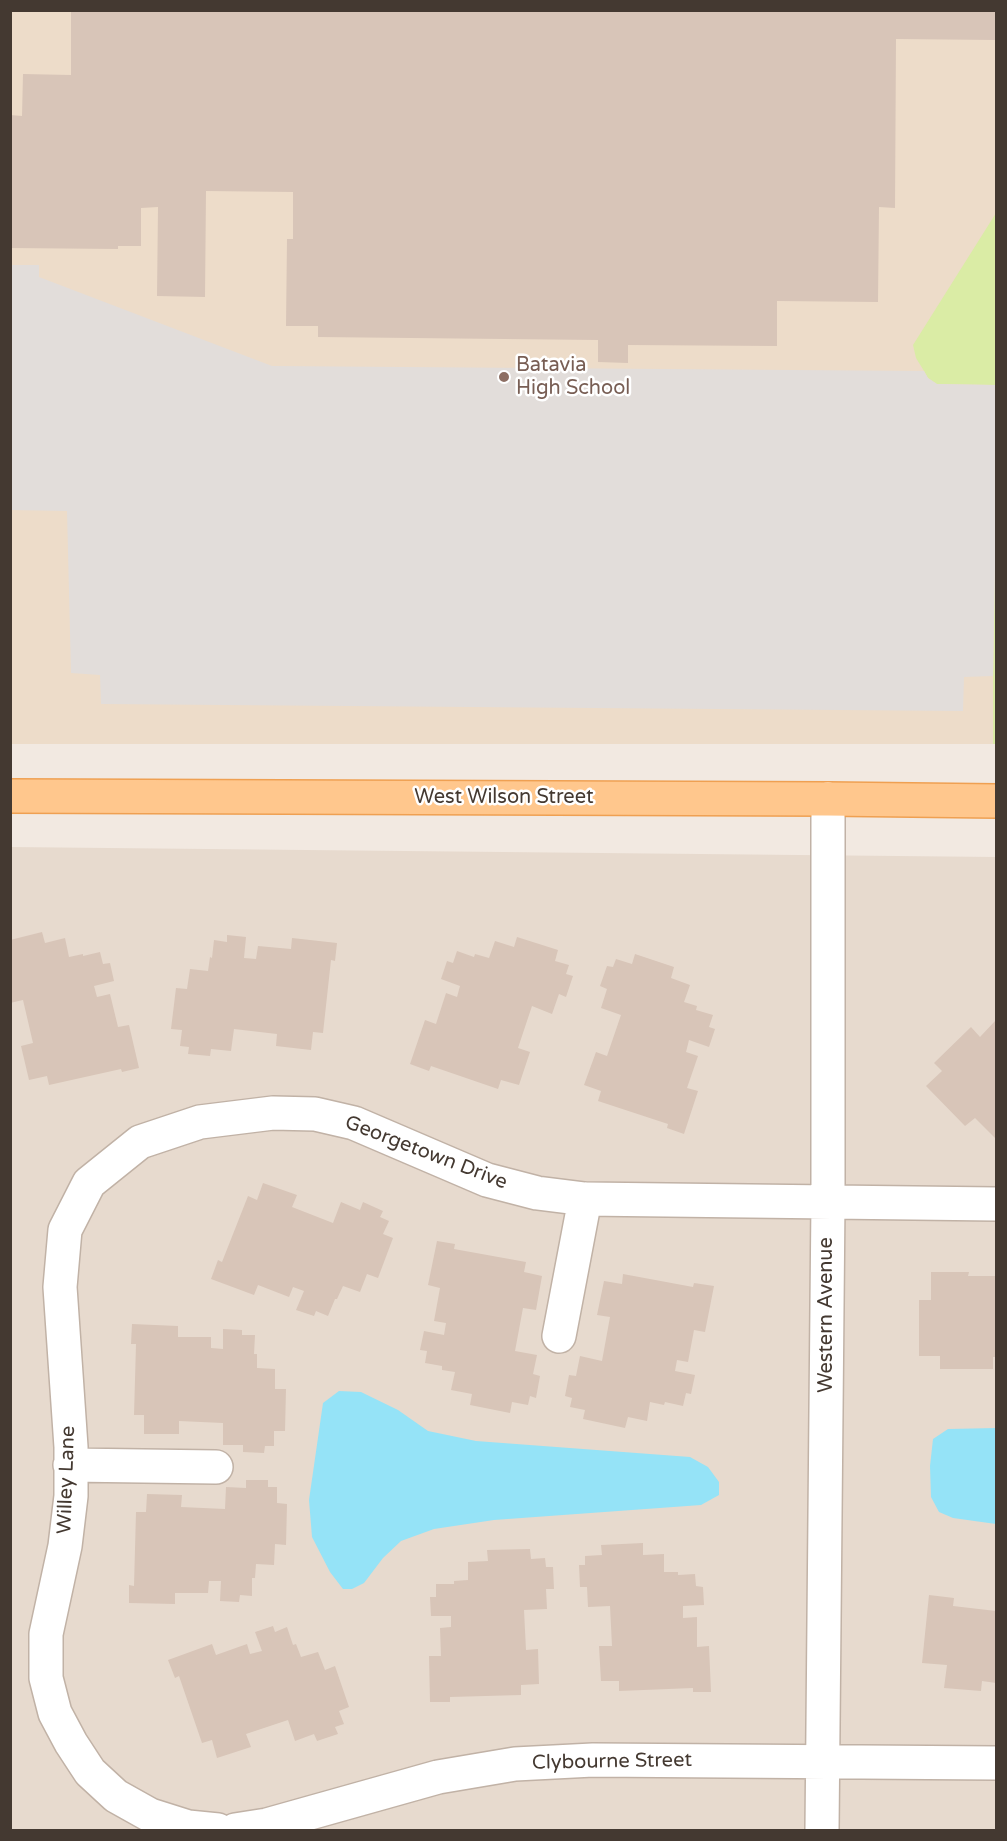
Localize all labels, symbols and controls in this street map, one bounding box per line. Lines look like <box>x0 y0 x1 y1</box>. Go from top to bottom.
place label: Batavia High School <box>516 354 630 401</box>
marker: Batavia High School <box>497 370 511 384</box>
street label: West Wilson Street <box>414 786 594 810</box>
street label: Georgetown Drive <box>341 1111 511 1195</box>
street label: Western Avenue <box>815 1237 839 1393</box>
street label: Willey Lane <box>53 1425 81 1535</box>
street label: Clybourne Street <box>532 1749 692 1775</box>

